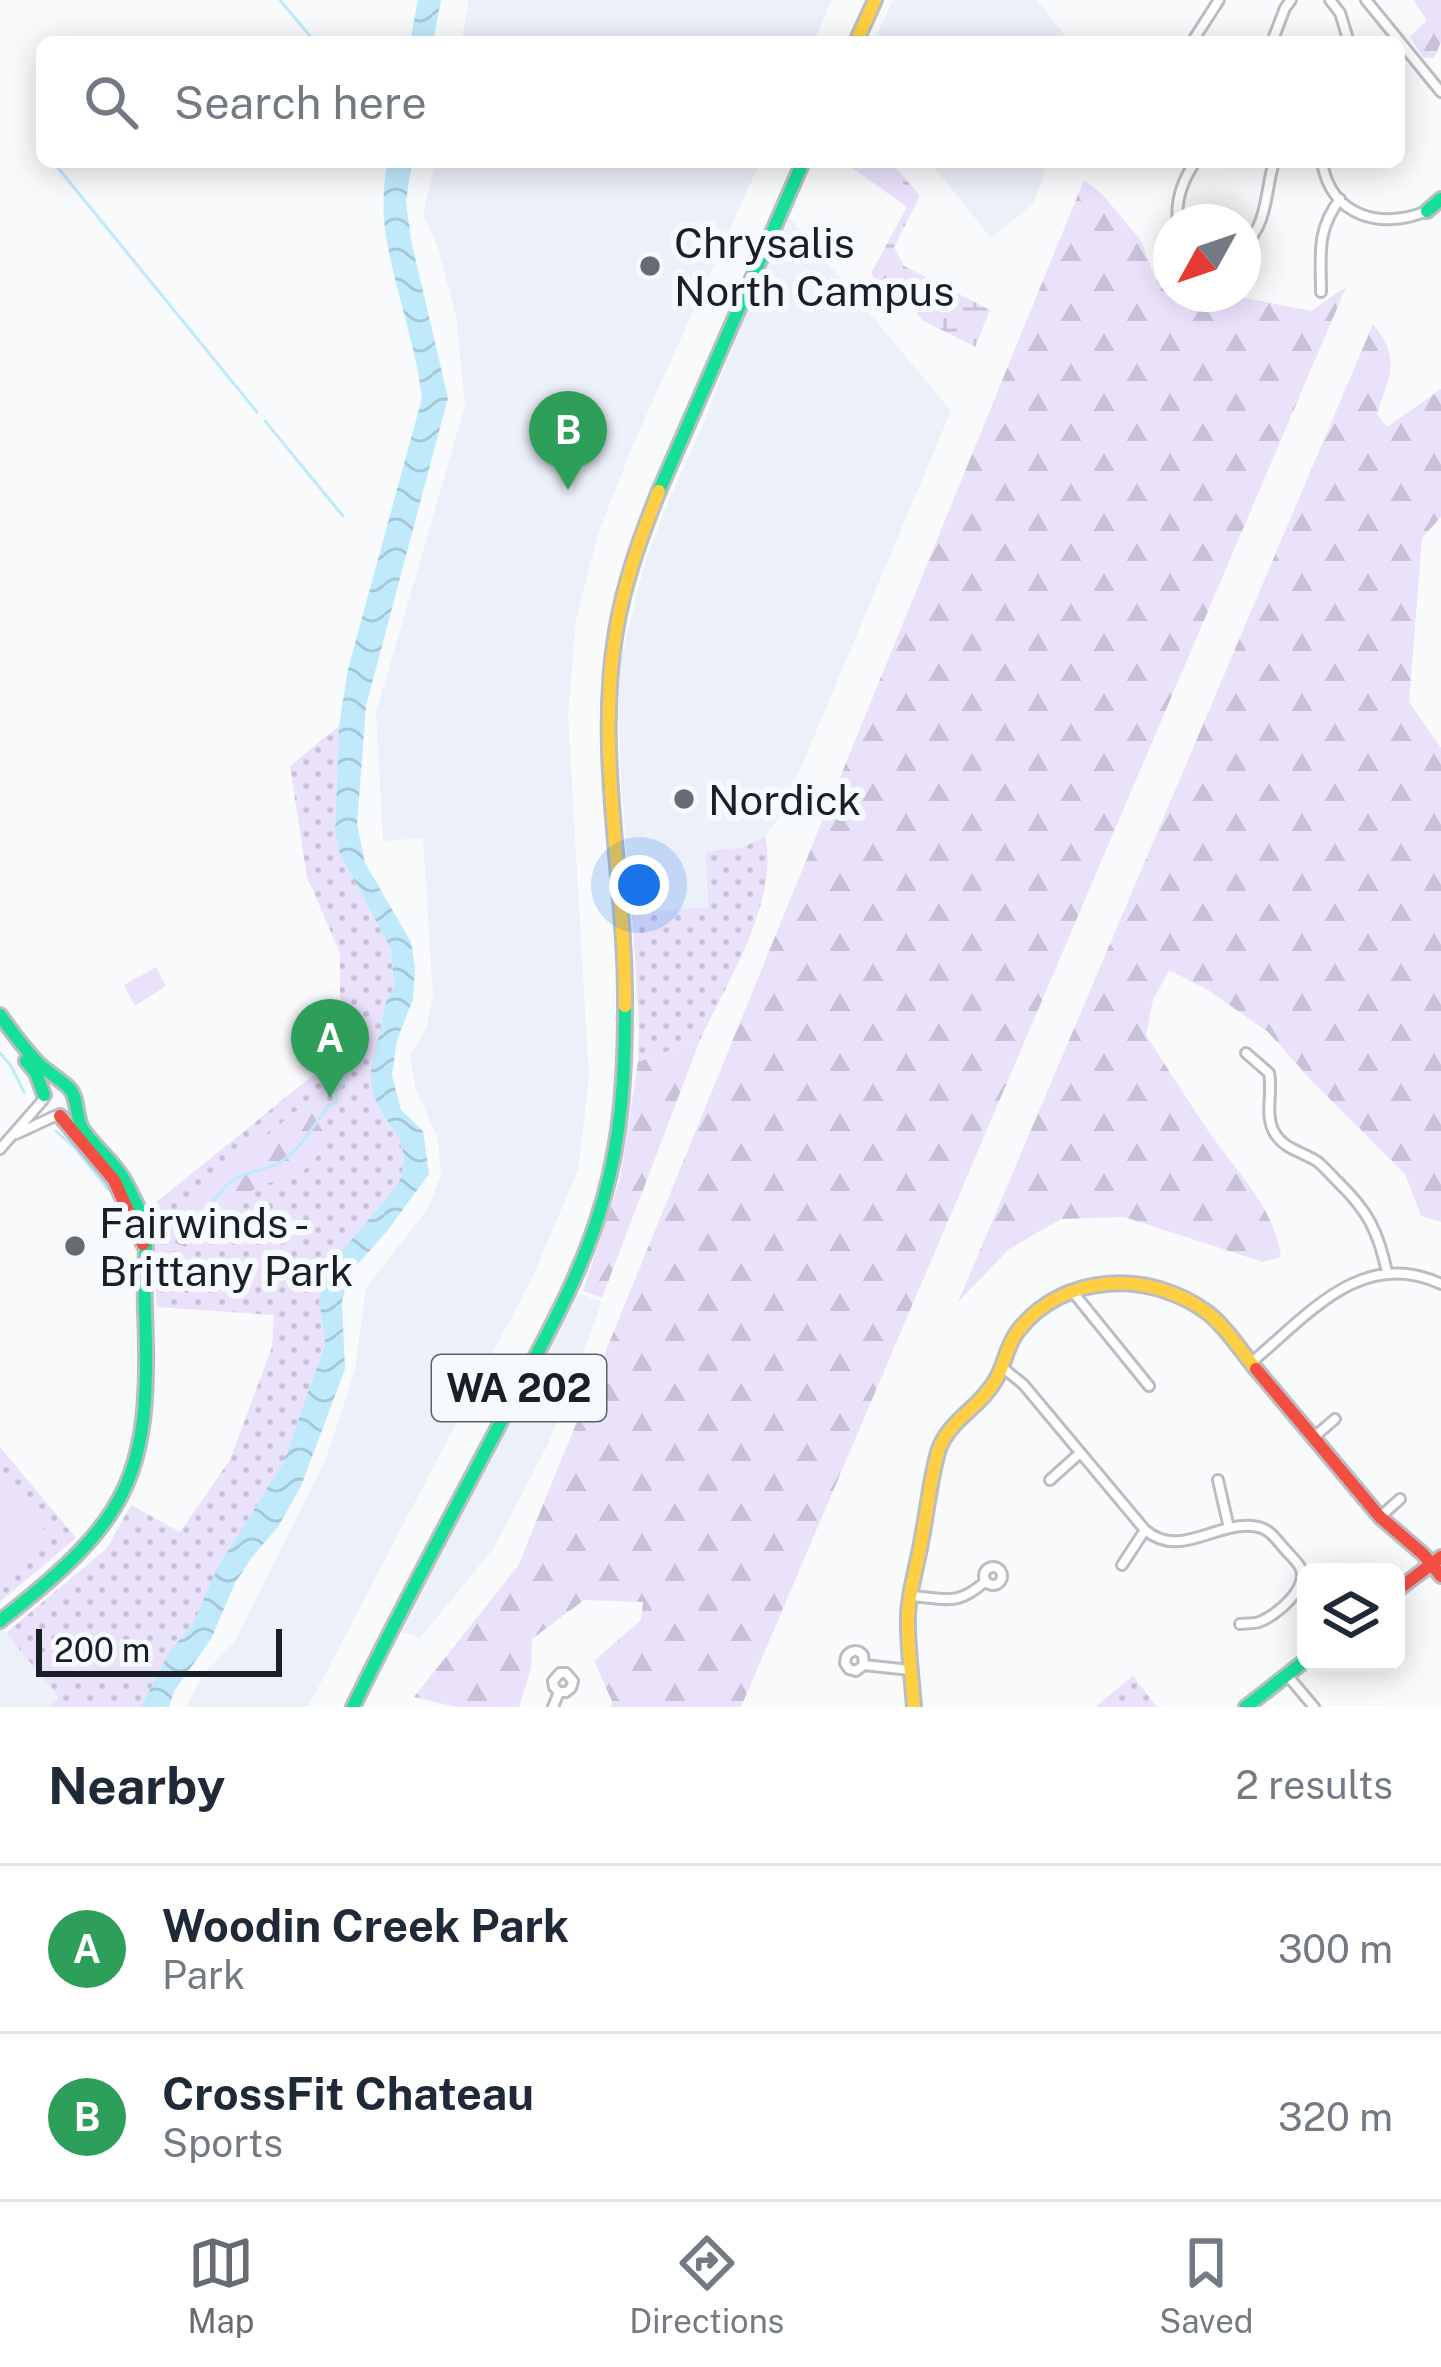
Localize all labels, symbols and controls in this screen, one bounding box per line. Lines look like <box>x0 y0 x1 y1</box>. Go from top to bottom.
search box <box>36 36 1405 168</box>
icon: search <box>78 69 144 135</box>
text: Search here <box>174 76 427 129</box>
north arrow <box>1153 204 1261 312</box>
place label: Chrysalis North Campus <box>674 218 954 315</box>
marker: Chrysalis North Campus <box>637 253 663 279</box>
pin: B <box>529 391 607 490</box>
place label: Nordick <box>708 775 861 824</box>
marker: Nordick <box>671 786 697 812</box>
your location <box>609 855 669 915</box>
pin: A <box>291 999 369 1098</box>
place label: Fairwinds - Brittany Park <box>99 1198 353 1295</box>
marker: Fairwinds - Brittany Park <box>62 1233 88 1259</box>
road number: WA 202 <box>432 1355 606 1421</box>
map controls <box>1297 1563 1405 1671</box>
button: layers <box>1297 1563 1405 1671</box>
scale bar <box>36 1623 282 1676</box>
text: 200 m <box>54 1631 150 1669</box>
text: Nearby <box>48 1756 225 1815</box>
text: 2 results <box>1236 1762 1393 1808</box>
text: Woodin Creek Park <box>162 1899 569 1952</box>
text: A <box>73 1926 101 1972</box>
text: 300 m <box>1278 1926 1393 1972</box>
text: Park <box>162 1952 245 1998</box>
text: CrossFit Chateau <box>162 2067 534 2120</box>
text: B <box>74 2094 100 2140</box>
text: 320 m <box>1278 2094 1393 2140</box>
text: Sports <box>162 2120 283 2166</box>
tab: Map <box>187 2230 254 2340</box>
tab: Directions <box>629 2230 784 2340</box>
tab: Saved <box>1159 2230 1254 2340</box>

